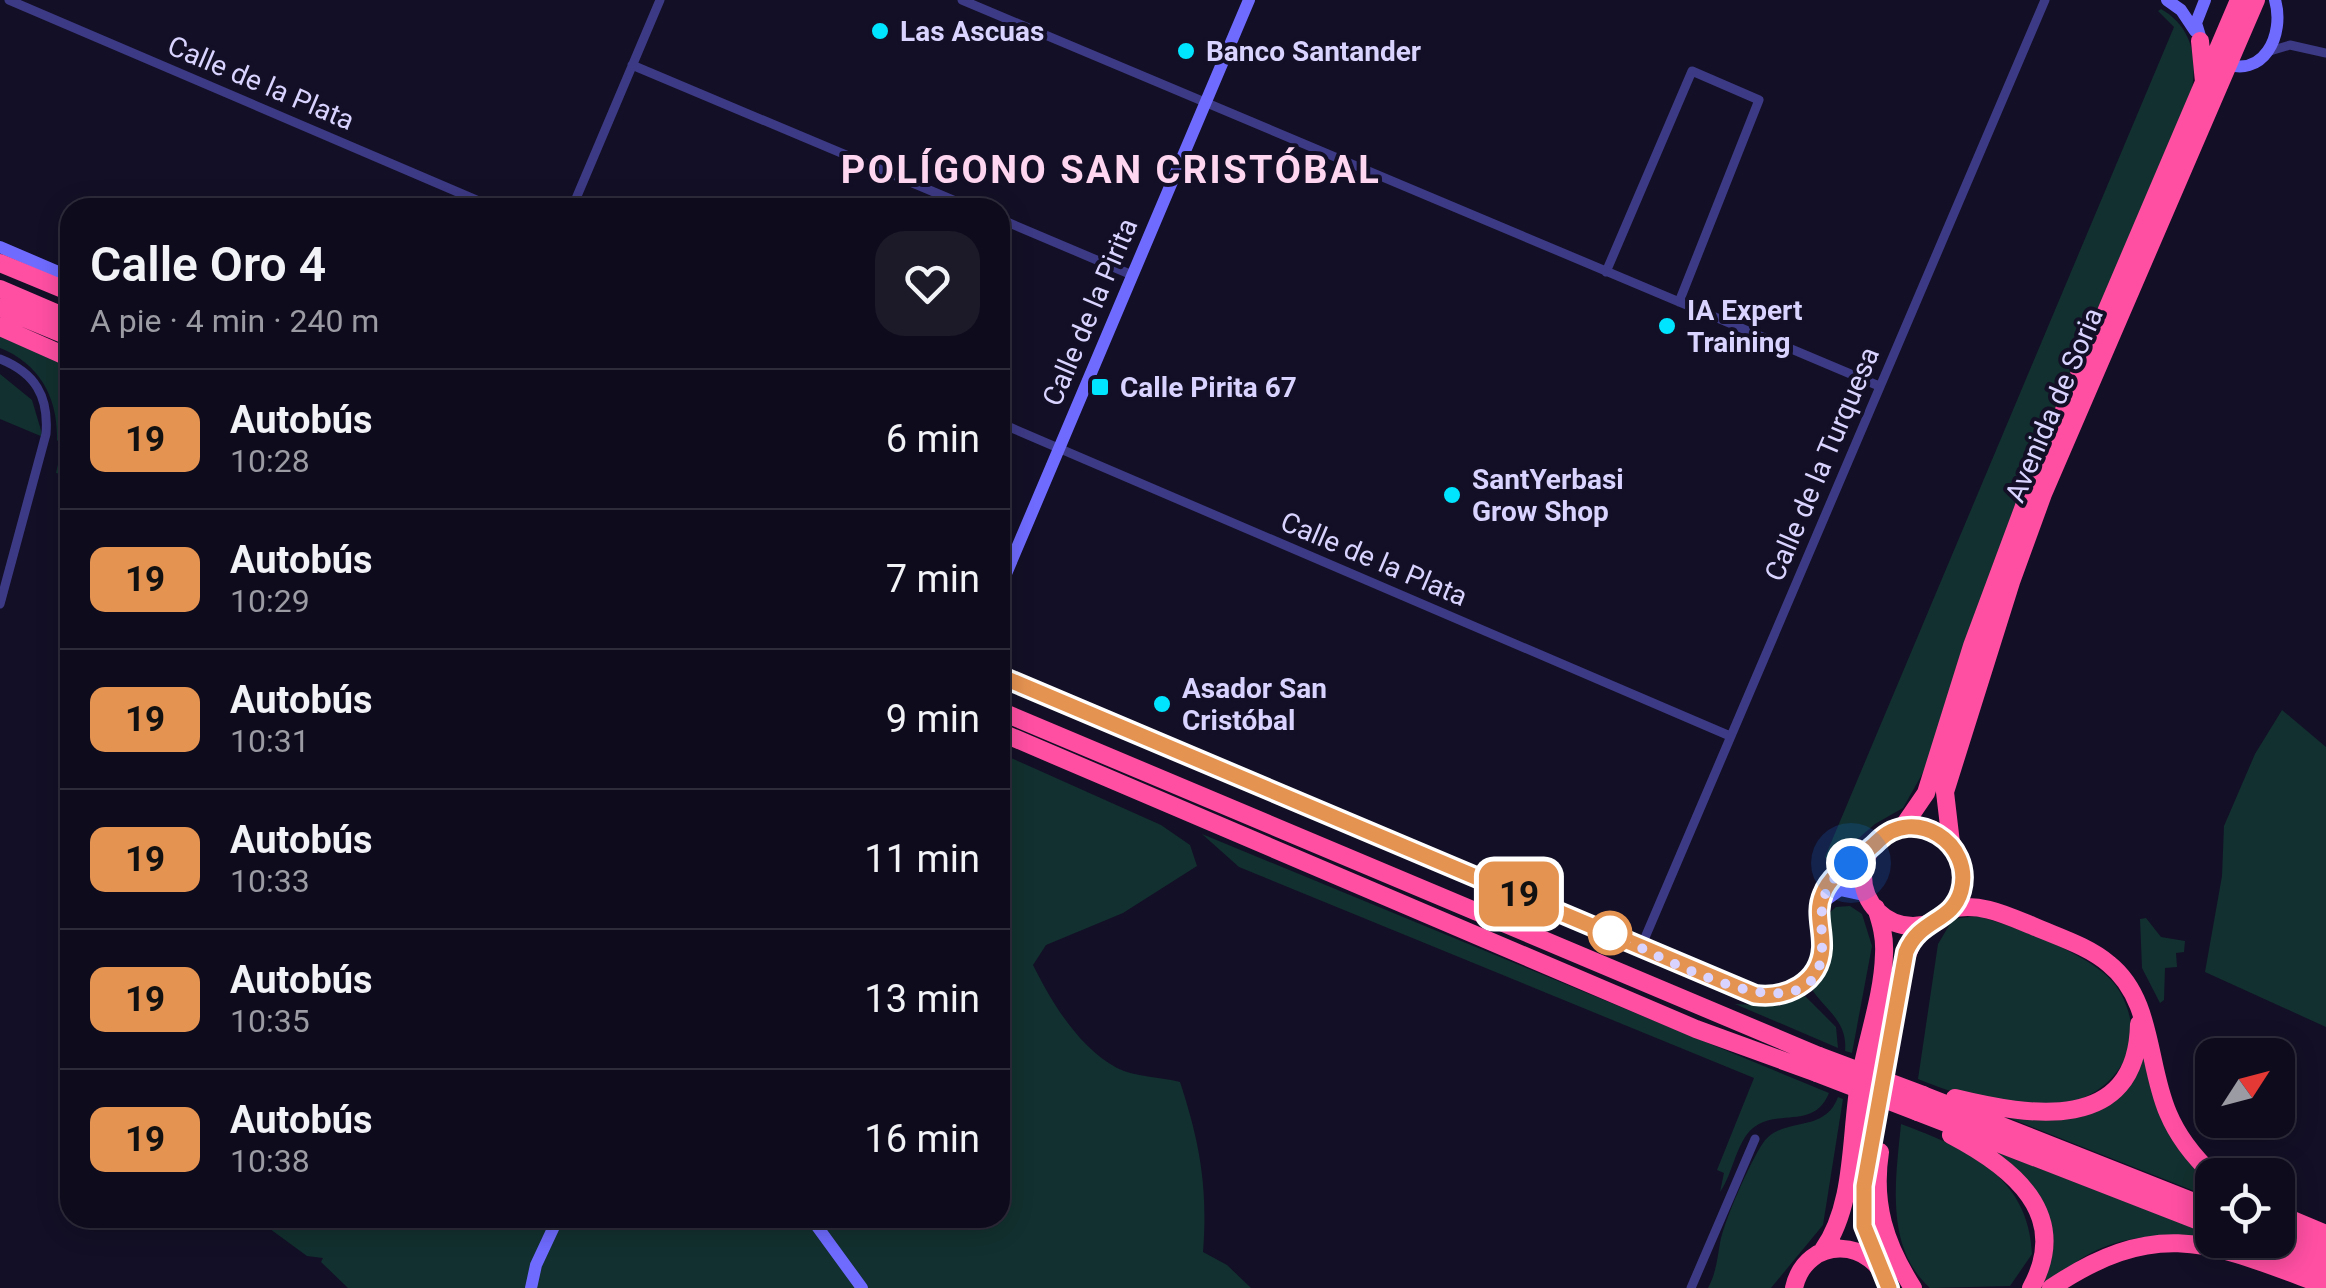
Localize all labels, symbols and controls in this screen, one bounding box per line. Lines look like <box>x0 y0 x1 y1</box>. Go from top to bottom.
place label: Las Ascuas <box>900 15 1044 48</box>
marker: Las Ascuas <box>869 20 891 42</box>
street label: Calle de la Plata <box>163 29 359 137</box>
place label: Banco Santander <box>1206 35 1421 68</box>
marker: Banco Santander <box>1175 40 1197 62</box>
district label: POLÍGONO SAN CRISTÓBAL <box>841 147 1381 192</box>
street label: Calle de la Pirita <box>1036 213 1144 411</box>
button: heart <box>875 231 980 336</box>
text: Calle Oro 4 <box>90 236 326 293</box>
place label: IA Expert Training <box>1687 294 1803 359</box>
text: A pie · 4 min · 240 m <box>90 302 379 340</box>
street label: Avenida de Soria <box>1998 303 2110 507</box>
marker: IA Expert Training <box>1656 315 1678 337</box>
street label: Calle de la Turquesa <box>1758 342 1886 586</box>
place label: Calle Pirita 67 <box>1120 371 1297 404</box>
marker: Calle Pirita 67 <box>1089 376 1111 398</box>
text: Autobús <box>230 398 373 442</box>
text: 6 min <box>886 417 980 461</box>
text: 19 <box>125 419 165 460</box>
text: 10:28 <box>230 442 310 480</box>
place label: SantYerbasi Grow Shop <box>1472 463 1624 528</box>
marker: SantYerbasi Grow Shop <box>1441 484 1463 506</box>
street label: Calle de la Plata <box>1276 505 1472 613</box>
text: Autobús <box>230 538 373 582</box>
text: 7 min <box>886 557 980 601</box>
text: 19 <box>125 559 165 600</box>
text: 10:29 <box>230 582 310 620</box>
place label: Asador San Cristóbal <box>1182 672 1327 737</box>
text: Autobús <box>230 678 373 722</box>
marker: Asador San Cristóbal <box>1151 693 1173 715</box>
text: 9 min <box>886 697 980 741</box>
text: 19 <box>125 699 165 740</box>
text: 10:31 <box>230 722 310 760</box>
text: Autobús <box>230 818 373 862</box>
text: 11 min <box>864 837 980 881</box>
your location <box>1826 838 1876 888</box>
text: 19 <box>125 839 165 880</box>
text: 10:33 <box>230 862 310 900</box>
line badge: 19 <box>1474 862 1564 926</box>
text: 19 <box>1499 874 1539 915</box>
unlabelled marker <box>1589 912 1631 954</box>
text: Autobús <box>230 958 373 1002</box>
text: 13 min <box>864 977 980 1021</box>
text: 19 <box>125 979 165 1020</box>
text: 10:35 <box>230 1002 310 1040</box>
north arrow <box>2195 1038 2295 1138</box>
map controls <box>2195 1038 2295 1258</box>
text: Autobús <box>230 1098 373 1142</box>
text: 16 min <box>864 1117 980 1161</box>
text: 19 <box>125 1119 165 1160</box>
text: 10:38 <box>230 1142 310 1180</box>
button: locate <box>2195 1158 2295 1258</box>

